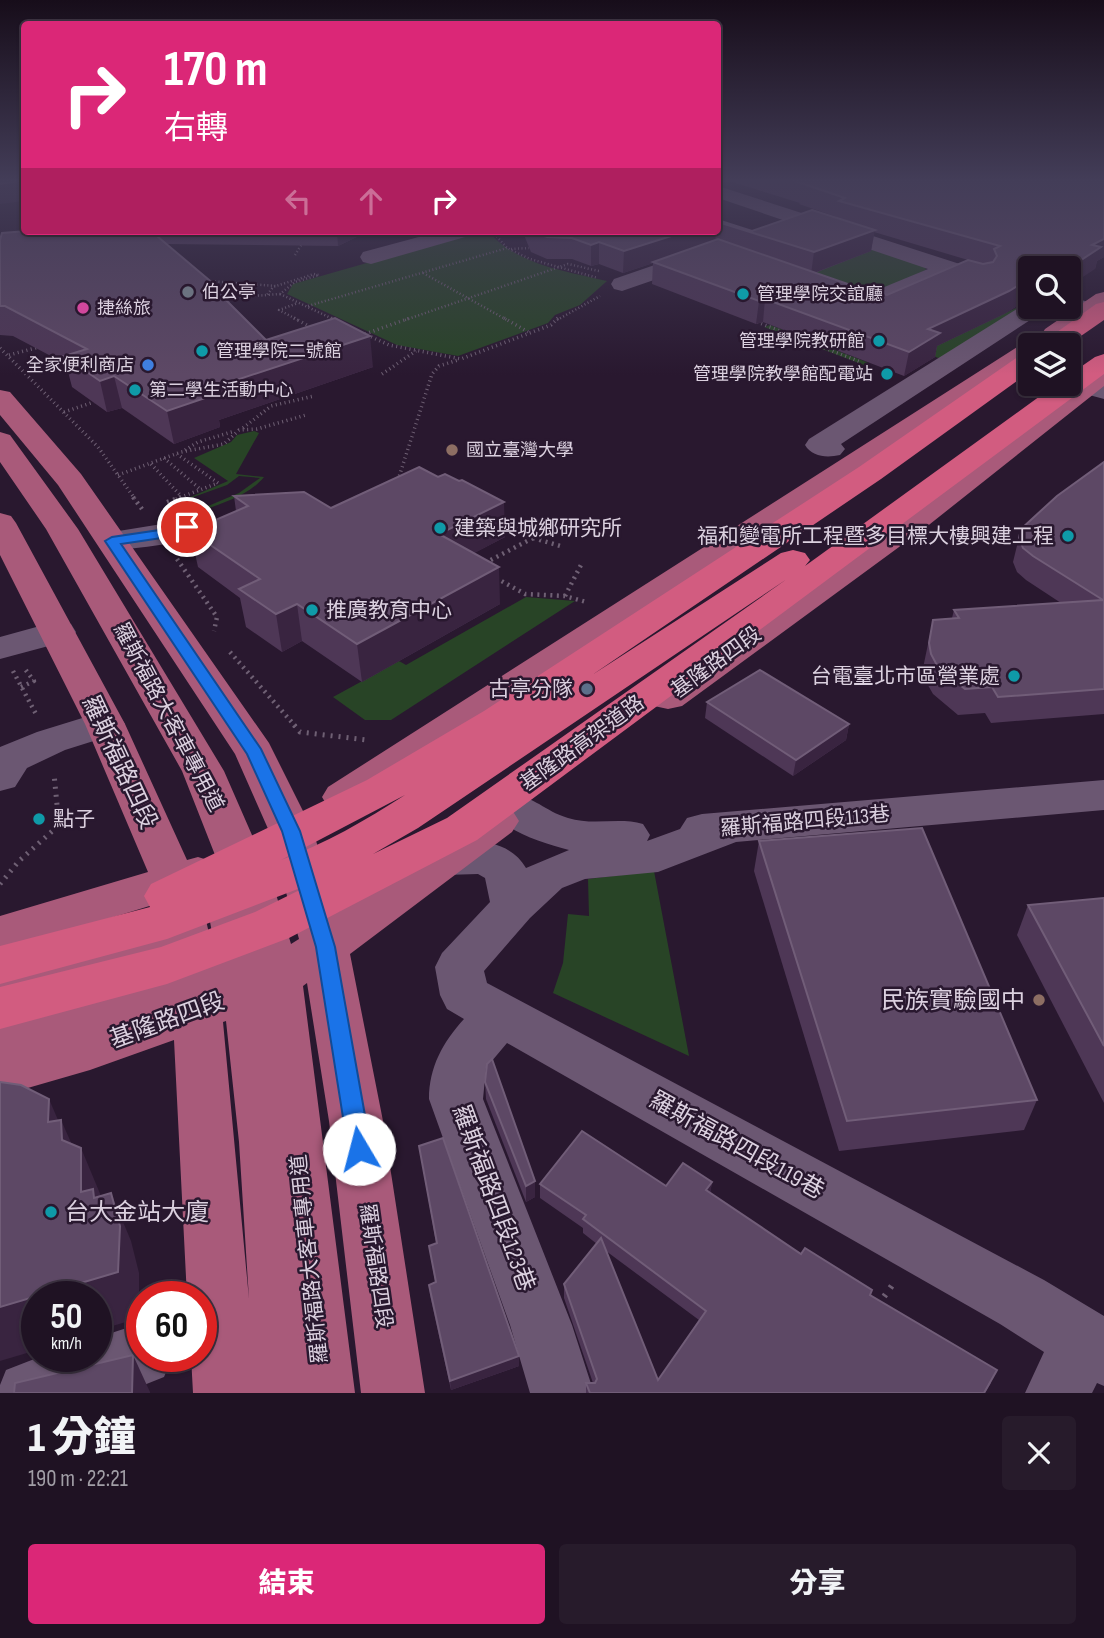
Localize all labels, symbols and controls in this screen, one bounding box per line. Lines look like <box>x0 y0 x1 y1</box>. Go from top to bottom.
text: 170 m <box>164 41 268 100</box>
icon: right <box>49 49 140 140</box>
text: 右轉 <box>164 109 228 148</box>
icon: left <box>279 182 317 220</box>
icon: ahead <box>352 182 390 220</box>
icon: right <box>425 182 463 220</box>
map controls <box>1018 256 1081 396</box>
button: search <box>1018 256 1081 319</box>
place label: 伯公亭 <box>202 282 256 303</box>
marker: 伯公亭 <box>180 284 196 300</box>
place label: 管理學院交誼廳 <box>757 284 883 305</box>
marker: 管理學院交誼廳 <box>735 286 751 302</box>
place label: 捷絲旅 <box>97 298 151 319</box>
marker: 捷絲旅 <box>75 300 91 316</box>
place label: 管理學院教研館 <box>739 331 865 352</box>
marker: 管理學院教研館 <box>871 333 887 349</box>
button: layers <box>1018 333 1081 396</box>
place label: 管理學院二號館 <box>216 341 342 362</box>
marker: 管理學院二號館 <box>194 343 210 359</box>
place label: 全家便利商店 <box>26 355 134 376</box>
marker: 全家便利商店 <box>140 357 156 373</box>
place label: 管理學院教學館配電站 <box>693 364 873 385</box>
marker: 管理學院教學館配電站 <box>879 366 895 382</box>
place label: 第二學生活動中心 <box>149 380 293 401</box>
marker: 第二學生活動中心 <box>127 382 143 398</box>
place label: 國立臺灣大學 <box>466 440 574 461</box>
marker: 國立臺灣大學 <box>444 442 460 458</box>
pin <box>157 497 217 557</box>
icon: arrive <box>168 508 206 546</box>
place label: 建築與城鄉研究所 <box>454 516 622 541</box>
marker: 建築與城鄉研究所 <box>432 520 448 536</box>
place label: 福和變電所工程暨多目標大樓興建工程 <box>697 524 1054 549</box>
marker: 福和變電所工程暨多目標大樓興建工程 <box>1060 528 1076 544</box>
place label: 推廣教育中心 <box>326 598 452 623</box>
marker: 推廣教育中心 <box>304 602 320 618</box>
street label: 羅斯福路大客車專用道 <box>108 619 229 816</box>
street label: 基隆路四段 <box>666 621 766 703</box>
place label: 台電臺北市區營業處 <box>811 664 1000 689</box>
marker: 台電臺北市區營業處 <box>1006 668 1022 684</box>
place label: 古亭分隊 <box>489 677 573 702</box>
marker: 古亭分隊 <box>579 681 595 697</box>
street label: 基隆路高架道路 <box>515 690 649 797</box>
street label: 羅斯福路四段 <box>76 691 163 834</box>
street label: 羅斯福路四段113巷 <box>719 802 891 841</box>
place label: 點子 <box>53 807 95 832</box>
marker: 點子 <box>31 811 47 827</box>
street label: 基隆路四段 <box>106 986 229 1055</box>
place label: 民族實驗國中 <box>881 986 1025 1015</box>
marker: 民族實驗國中 <box>1031 992 1047 1008</box>
street label: 羅斯福路四段119巷 <box>644 1085 829 1205</box>
street label: 羅斯福路四段123巷 <box>446 1101 541 1296</box>
position arrow <box>322 1112 396 1186</box>
street label: 羅斯福路大客車專用道 <box>286 1153 333 1365</box>
place label: 台大金站大廈 <box>65 1198 209 1227</box>
street label: 羅斯福路四段 <box>354 1202 397 1330</box>
marker: 台大金站大廈 <box>43 1204 59 1220</box>
speed limit sign: 60 <box>126 1281 217 1372</box>
text: 50 <box>50 1296 83 1339</box>
text: km/h <box>51 1333 82 1354</box>
text: 1 分鐘 <box>28 1413 136 1464</box>
button: close <box>1002 1416 1076 1490</box>
text: 190 m · 22:21 <box>28 1465 128 1493</box>
button: 結束 <box>28 1544 545 1624</box>
button: 分享 <box>559 1544 1076 1624</box>

